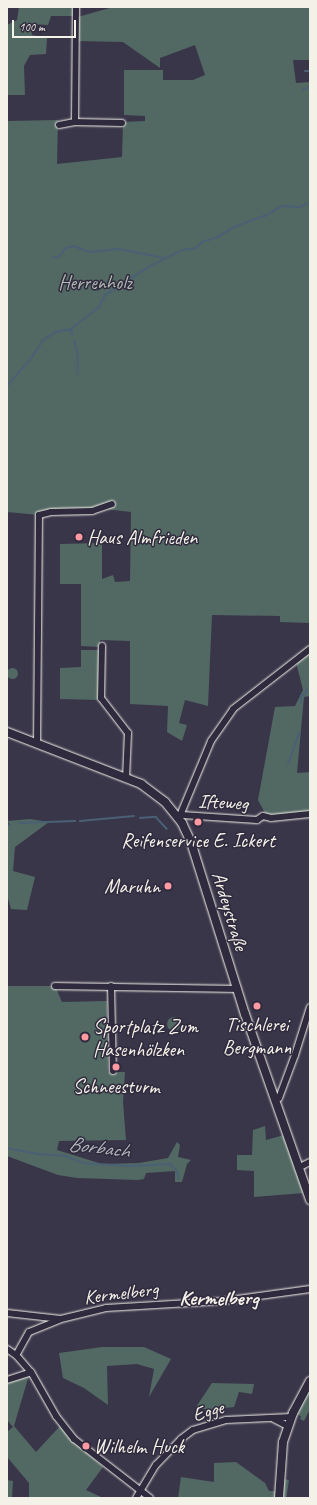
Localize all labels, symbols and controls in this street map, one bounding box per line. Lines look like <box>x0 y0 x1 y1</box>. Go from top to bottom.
scale bar <box>14 12 78 38</box>
text: 100 m <box>19 19 45 35</box>
park label: Herrenholz <box>58 270 132 294</box>
place label: Haus Almfrieden <box>87 525 198 549</box>
marker: Haus Almfrieden <box>74 532 84 542</box>
street label: Ifteweg <box>197 789 249 815</box>
marker: Reifenservice E. Ickert <box>193 817 203 827</box>
place label: Reifenservice E. Ickert <box>121 828 275 852</box>
street label: Ardeystraße <box>207 869 253 953</box>
place label: Maruhn <box>104 874 160 898</box>
marker: Maruhn <box>163 881 173 891</box>
marker: Tischlerei Bergmann <box>252 1001 262 1011</box>
place label: Tischlerei Bergmann <box>223 1012 291 1059</box>
place label: Sportplatz Zum Hasenhölzken <box>93 1014 196 1061</box>
marker: Sportplatz Zum Hasenhölzken <box>80 1032 90 1042</box>
marker: Schneesturm <box>111 1062 121 1072</box>
place label: Schneesturm <box>73 1074 159 1098</box>
water label: Borbach <box>67 1131 131 1163</box>
street label: Kermelberg <box>83 1277 159 1309</box>
district label: Kermelberg <box>179 1285 259 1311</box>
street label: Egge <box>190 1395 226 1427</box>
place label: Wilhelm Huck <box>94 1434 184 1458</box>
marker: Wilhelm Huck <box>81 1441 91 1451</box>

